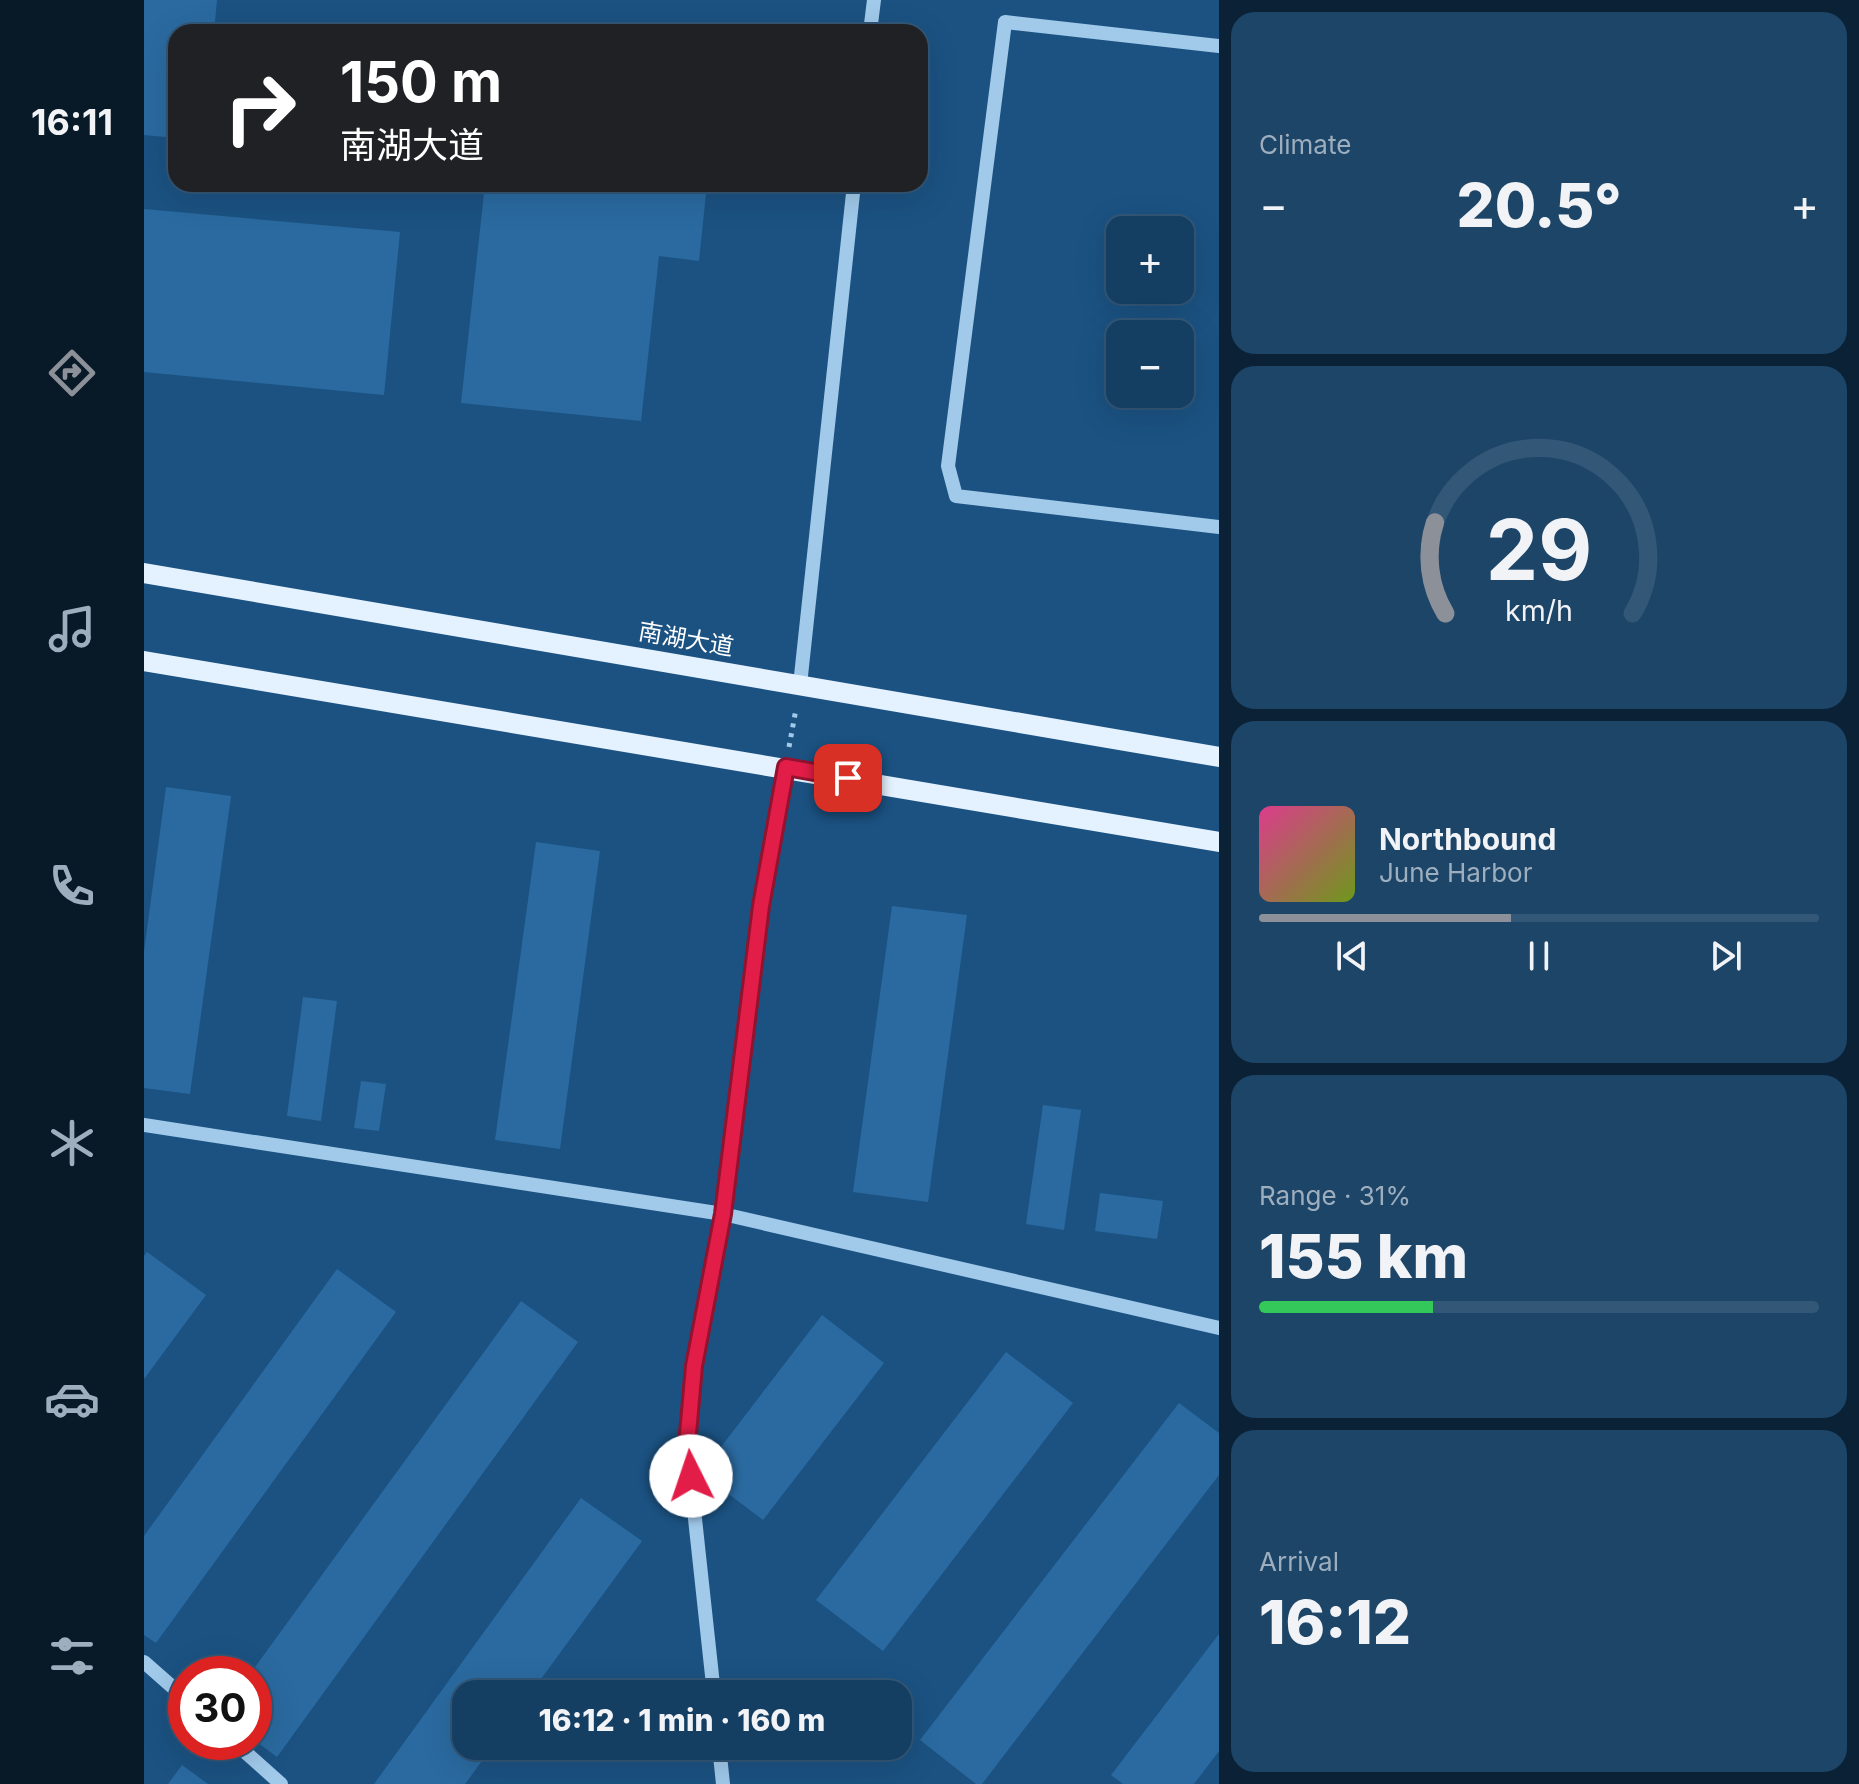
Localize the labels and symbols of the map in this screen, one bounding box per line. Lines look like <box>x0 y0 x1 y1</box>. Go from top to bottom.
street label: 南湖大道 <box>636 616 736 662</box>
pin <box>814 744 882 812</box>
position arrow <box>649 1434 733 1518</box>
speed limit sign: 30 <box>168 1656 272 1760</box>

